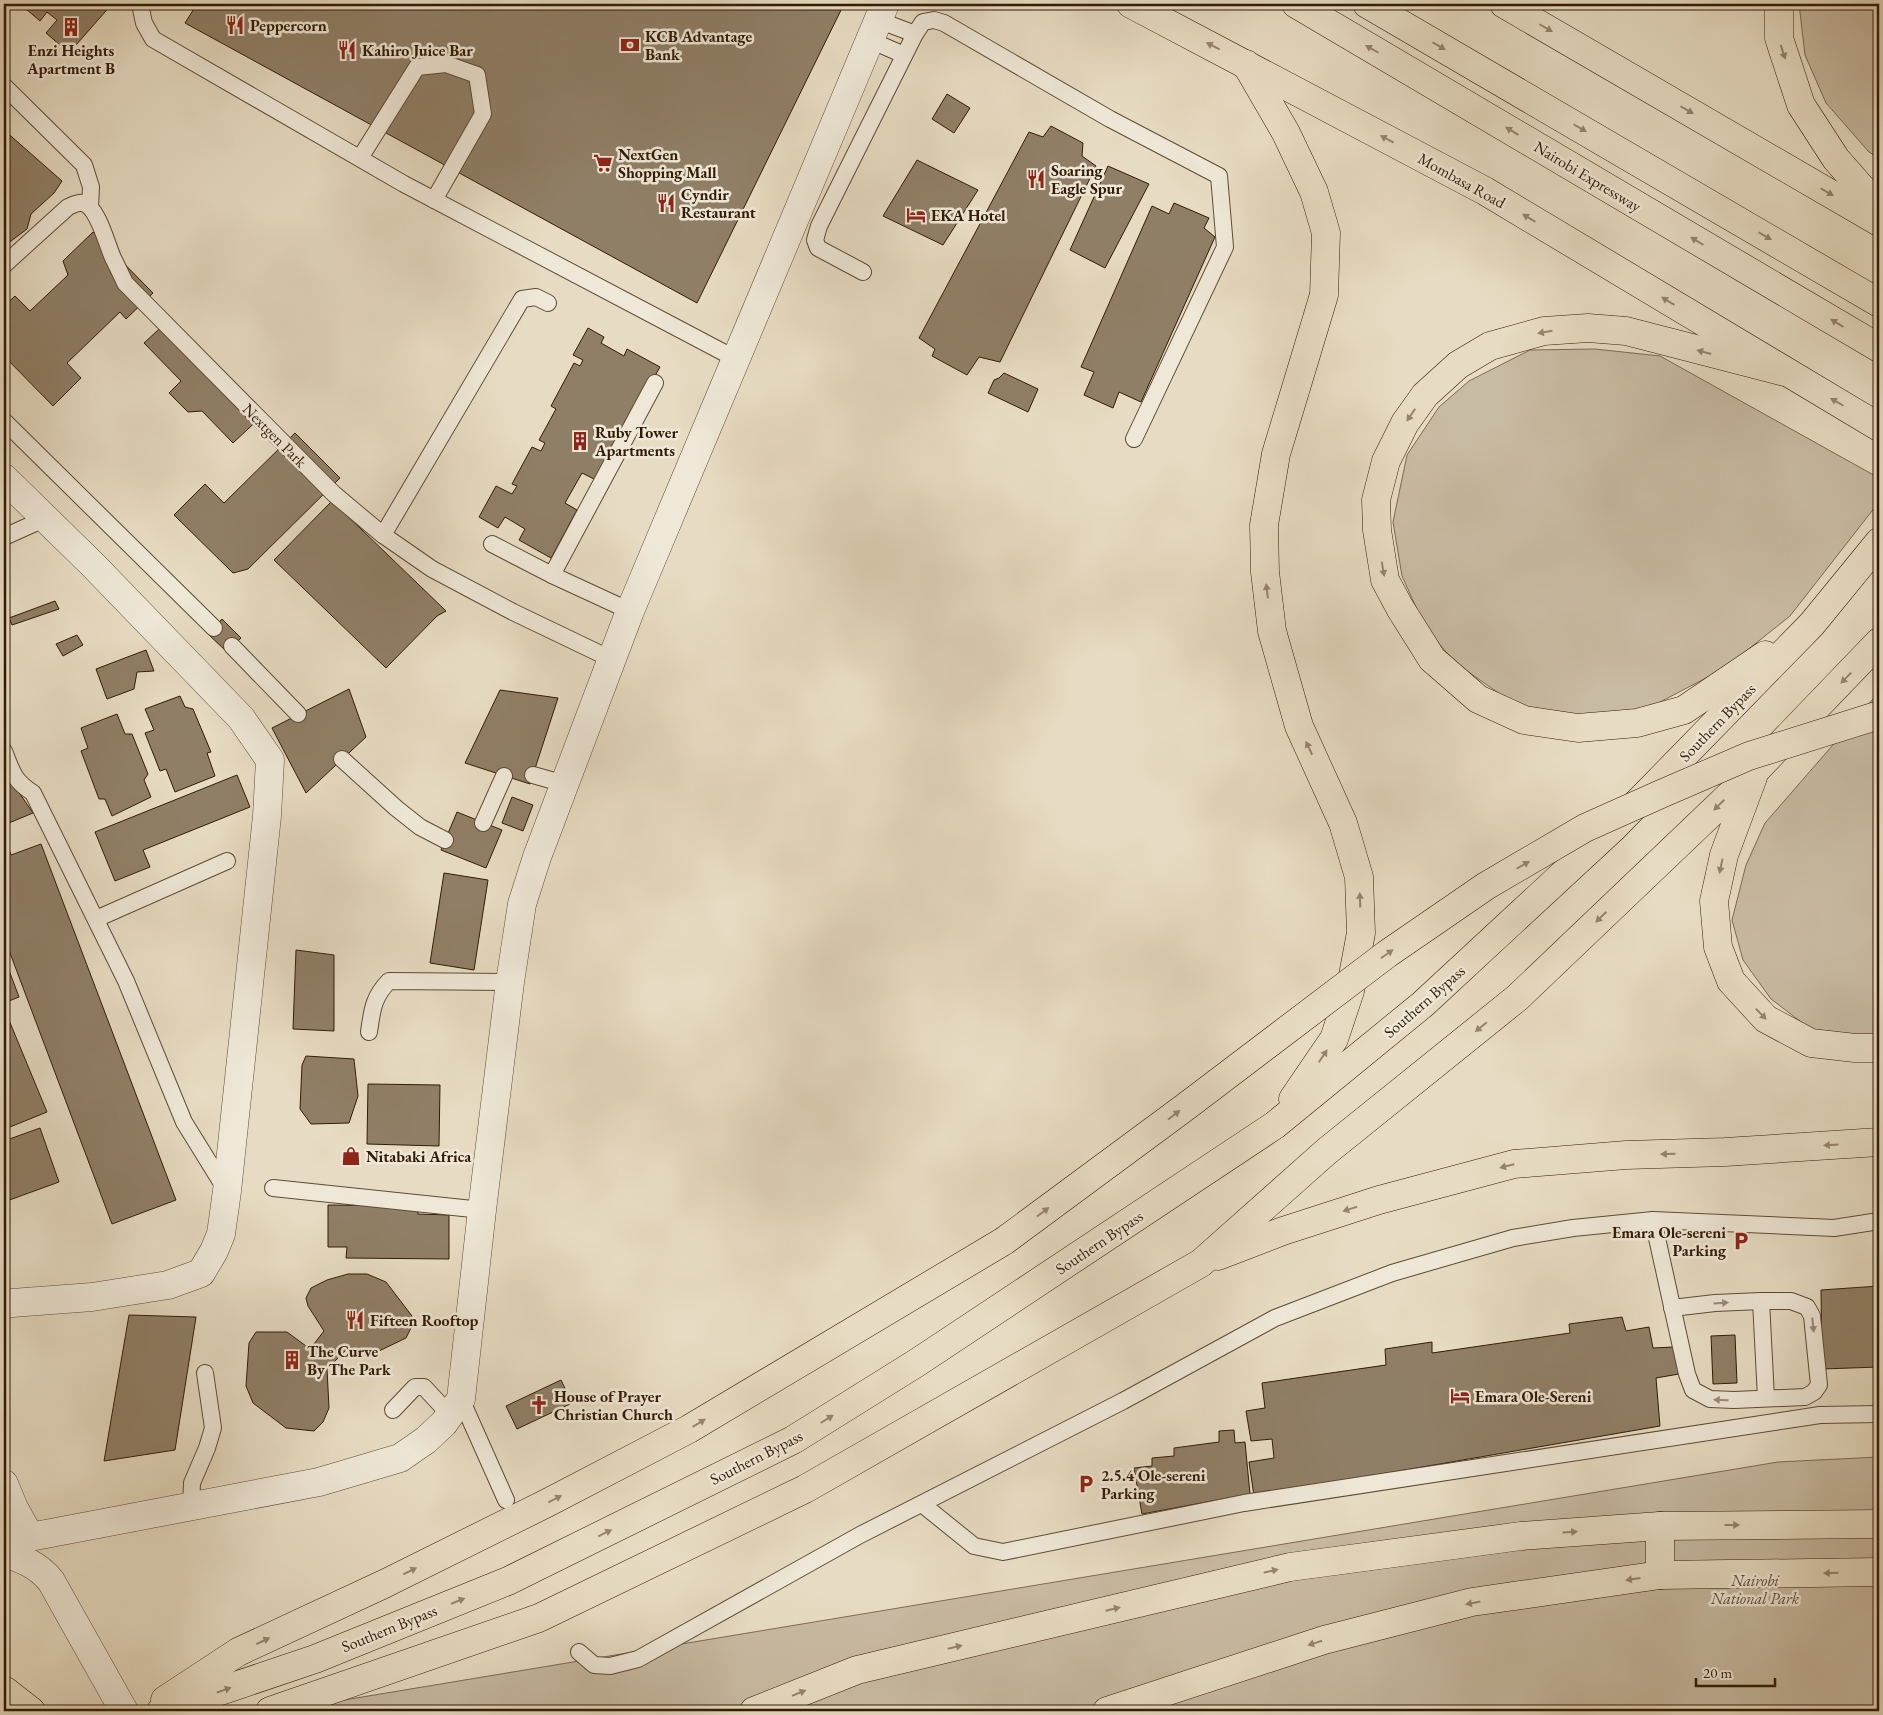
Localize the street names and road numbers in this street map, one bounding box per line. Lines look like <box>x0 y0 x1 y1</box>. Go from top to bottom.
street label: Nairobi Expressway <box>1530 136 1646 217</box>
street label: Mombasa Road <box>1414 148 1510 214</box>
street label: Nextgen Park <box>238 399 312 472</box>
street label: Southern Bypass <box>1675 679 1760 766</box>
street label: Southern Bypass <box>1379 960 1469 1043</box>
street label: Southern Bypass <box>1051 1205 1147 1279</box>
street label: Southern Bypass <box>706 1425 806 1490</box>
street label: Southern Bypass <box>338 1600 440 1657</box>

